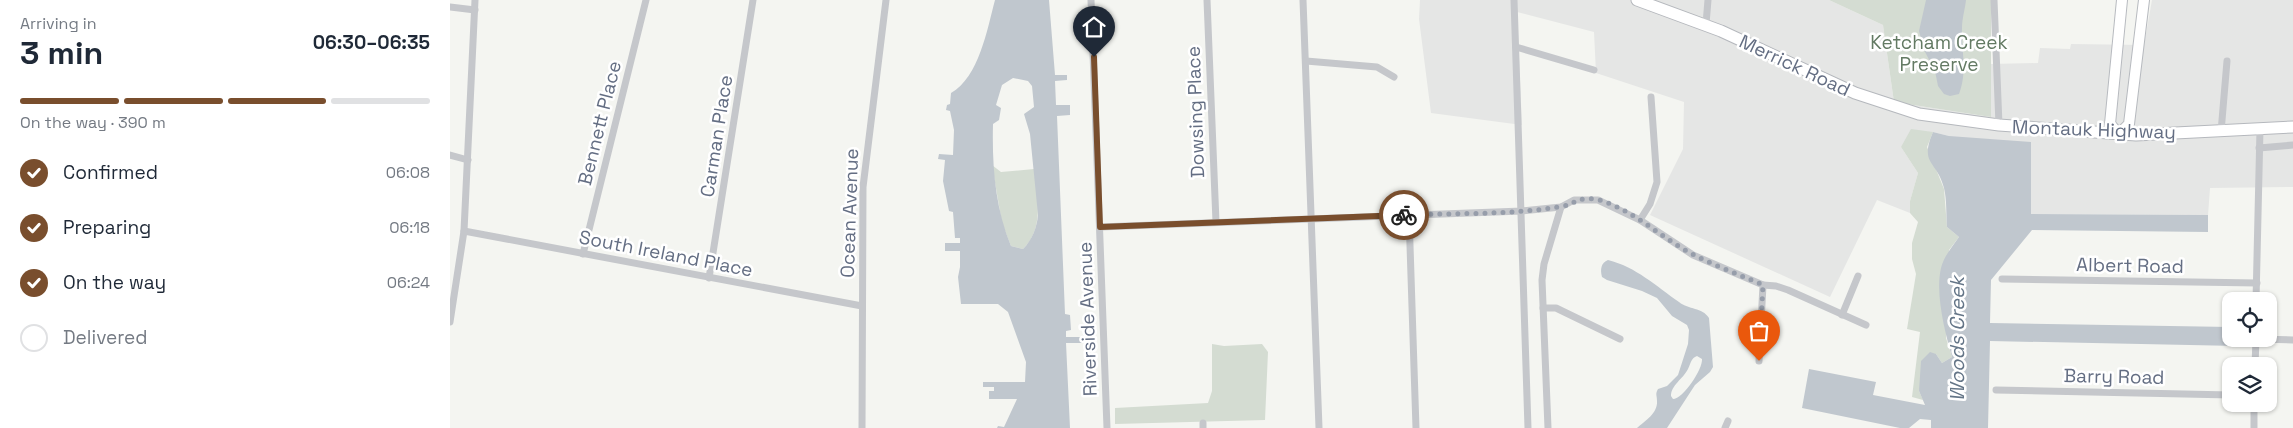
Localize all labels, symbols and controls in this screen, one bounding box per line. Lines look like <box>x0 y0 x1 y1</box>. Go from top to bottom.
pin <box>1073 6 1115 57</box>
text: Arriving in <box>20 13 97 34</box>
icon: home <box>1080 13 1108 41</box>
street label: Merrick Road <box>1735 29 1854 102</box>
text: 06:30–06:35 <box>313 30 430 55</box>
park label: Ketcham Creek Preserve <box>1870 30 2008 77</box>
text: 3 min <box>20 33 103 73</box>
street label: Dowsing Place <box>1181 46 1210 178</box>
street label: Bennett Place <box>572 58 627 188</box>
street label: Carman Place <box>694 73 738 199</box>
text: On the way · 390 m <box>20 112 166 133</box>
street label: Montauk Highway <box>2012 114 2176 145</box>
street label: Ocean Avenue <box>835 148 864 278</box>
icon: check <box>20 159 48 187</box>
text: Confirmed <box>63 160 158 185</box>
text: 06:08 <box>386 162 430 183</box>
courier <box>1379 190 1429 240</box>
icon: bike <box>1390 201 1418 229</box>
icon: check <box>20 214 48 242</box>
text: Preparing <box>63 215 151 240</box>
text: 06:18 <box>389 217 430 238</box>
street label: South Ireland Place <box>577 224 755 283</box>
street label: Riverside Avenue <box>1072 241 1103 397</box>
street label: Albert Road <box>2076 252 2184 279</box>
icon: check <box>20 269 48 297</box>
text: On the way <box>63 270 166 295</box>
text: 06:24 <box>387 272 430 293</box>
water label: Woods Creek <box>1944 274 1970 401</box>
map controls <box>2222 292 2277 412</box>
button: locate <box>2222 292 2277 347</box>
pin <box>1738 310 1780 361</box>
icon: bag <box>1745 317 1773 345</box>
text: Delivered <box>63 325 148 350</box>
button: layers <box>2222 357 2277 412</box>
street label: Barry Road <box>2063 363 2165 390</box>

